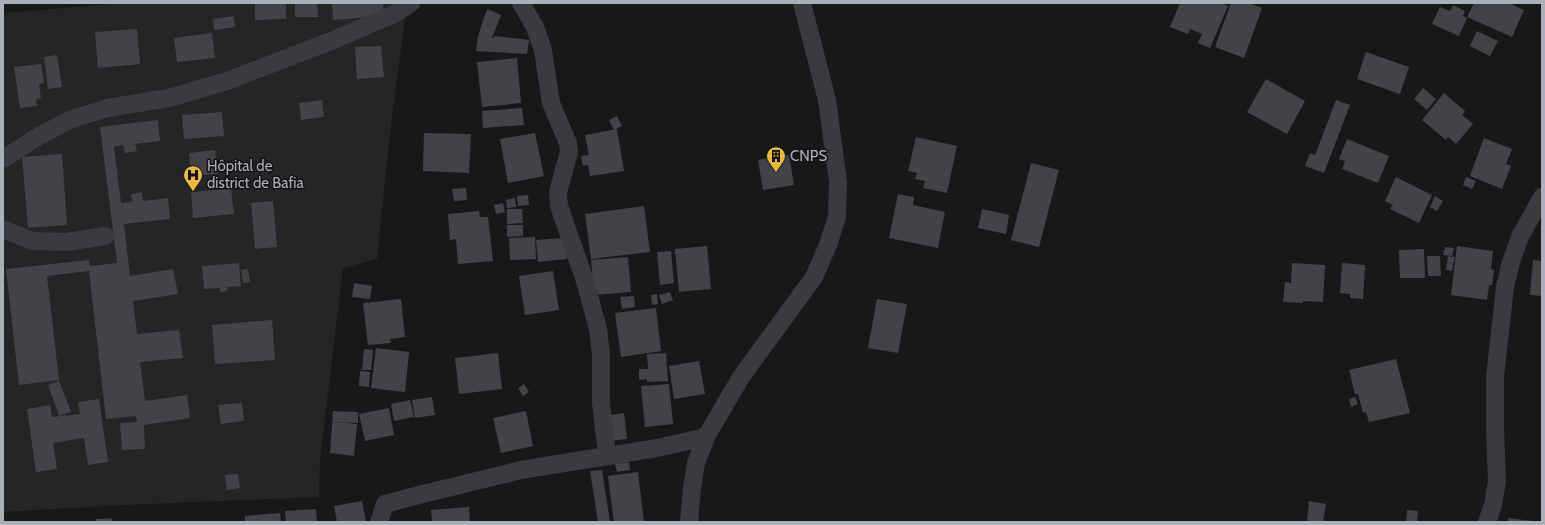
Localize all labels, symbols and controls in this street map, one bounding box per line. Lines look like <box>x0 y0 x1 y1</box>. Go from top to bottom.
building icon: CNPS <box>765 145 787 173</box>
place label: CNPS <box>790 147 827 165</box>
place label: Hôpital de district de Bafia <box>207 157 305 192</box>
hospital icon: Hôpital de district de Bafia <box>182 164 204 192</box>

